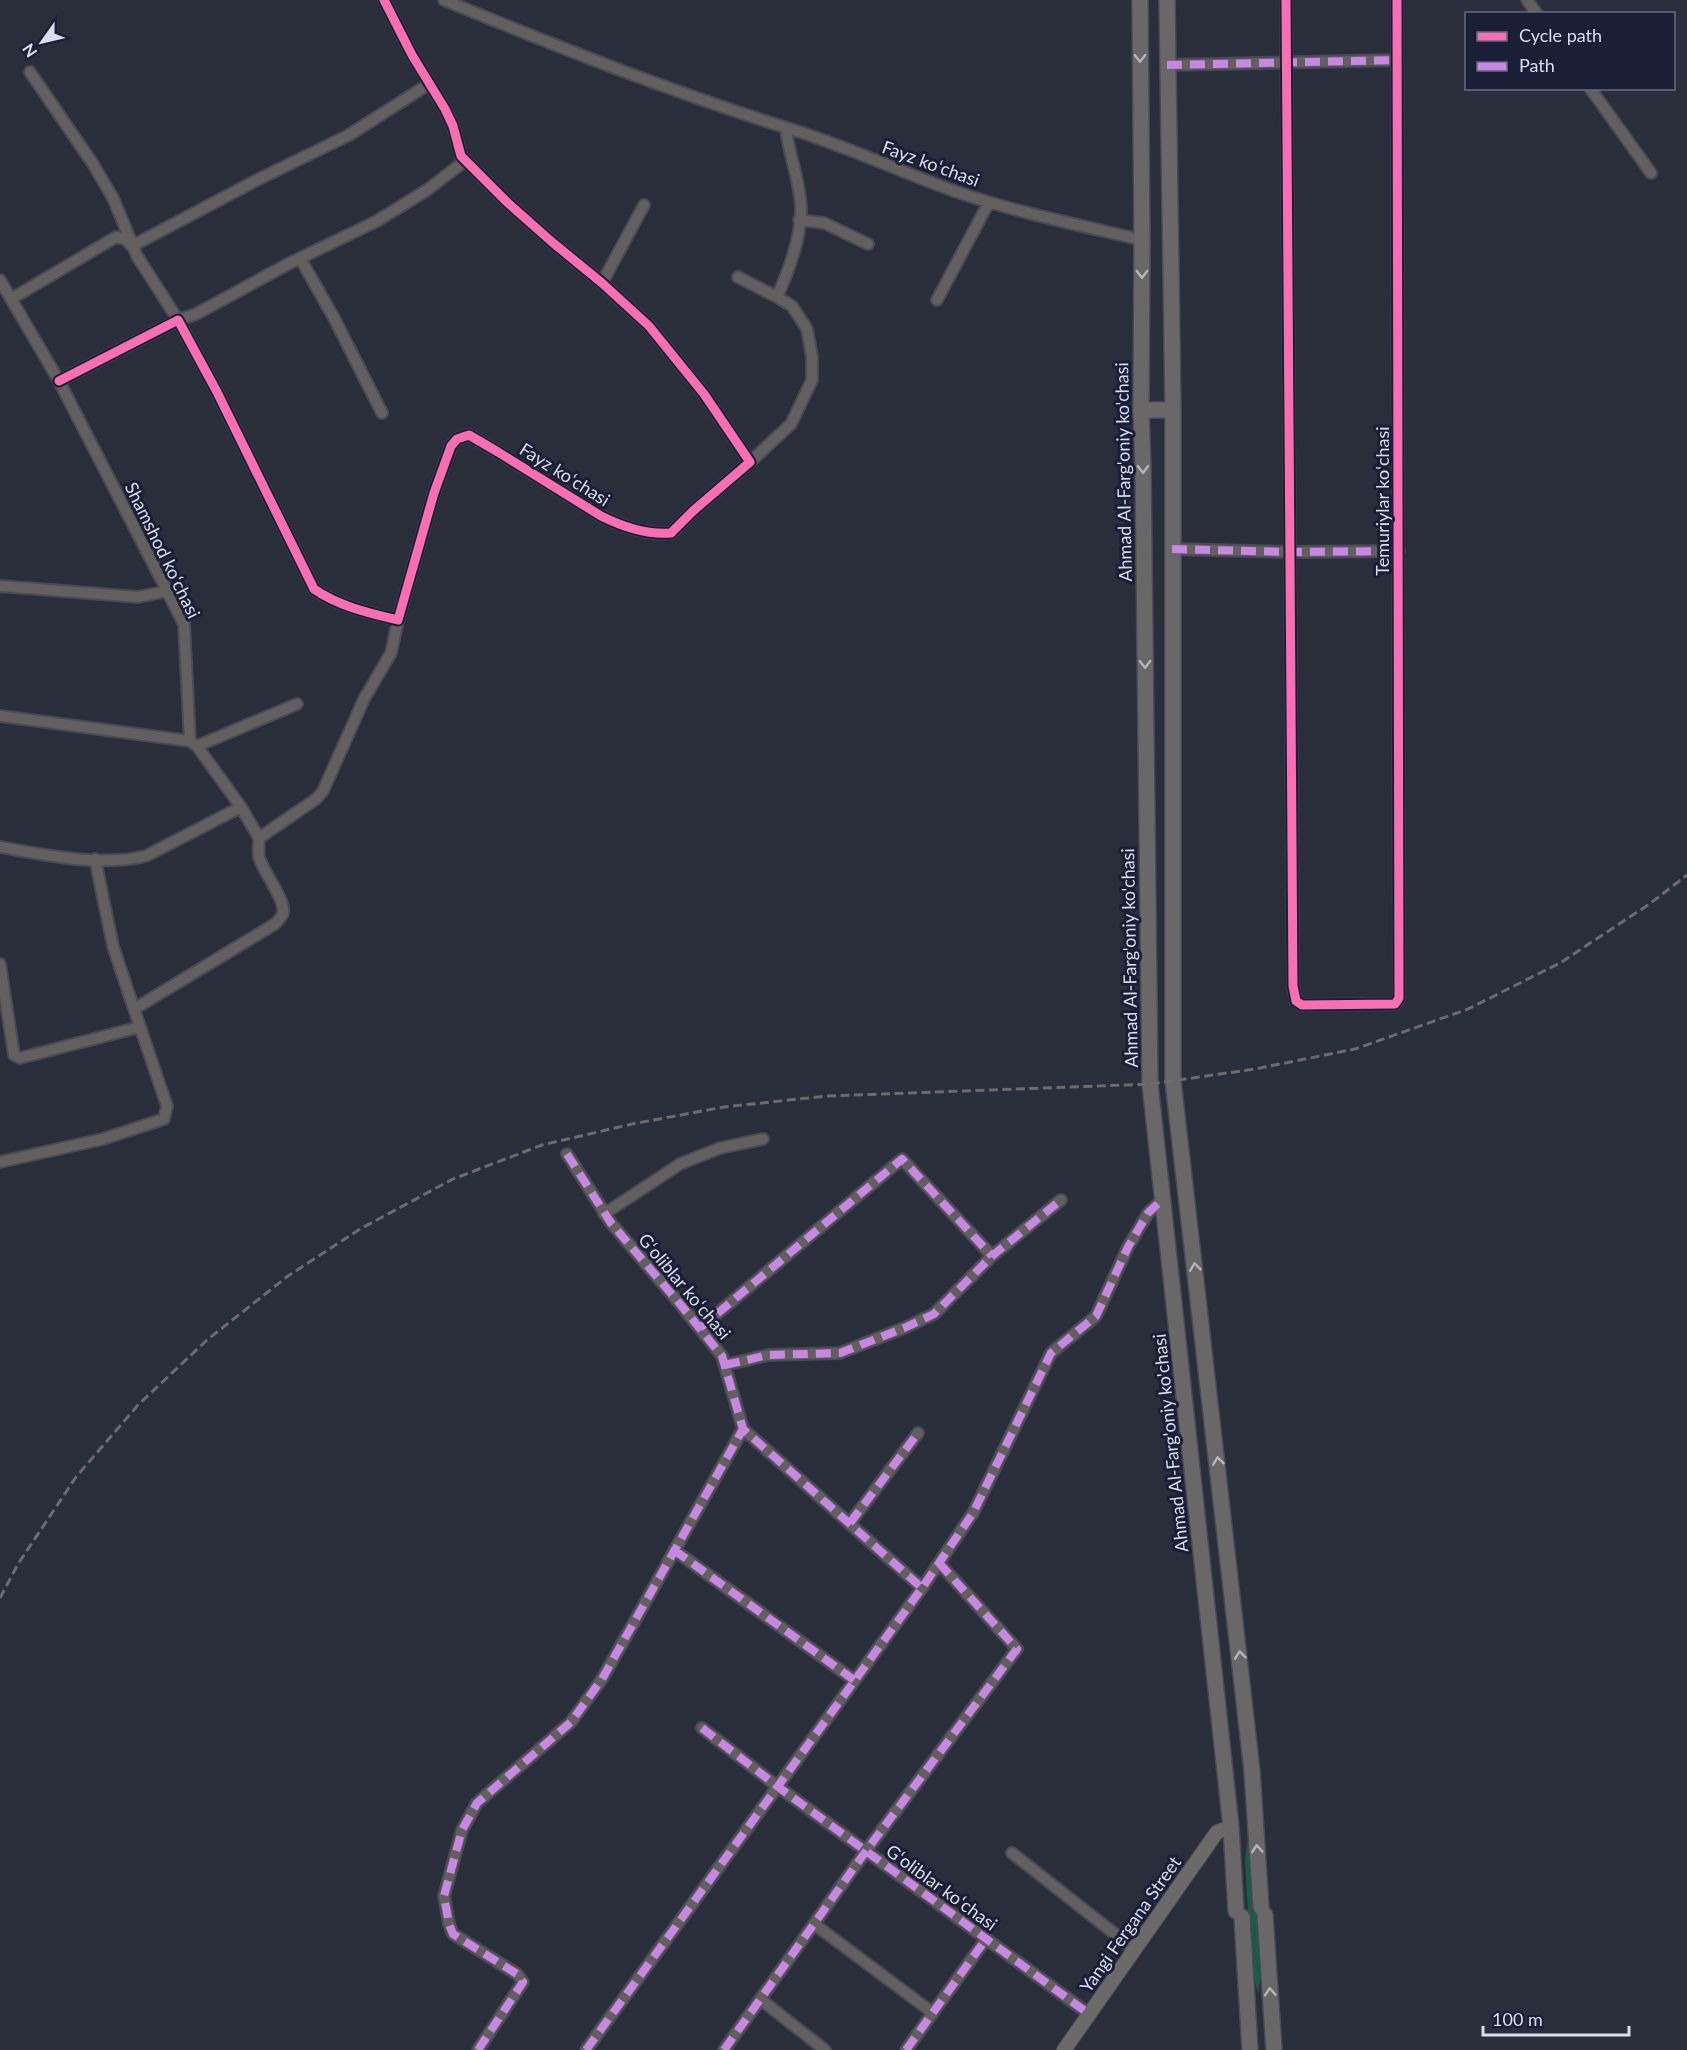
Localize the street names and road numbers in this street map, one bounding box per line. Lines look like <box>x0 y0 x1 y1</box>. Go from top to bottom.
street label: Fayz koʻchasi <box>879 135 983 191</box>
street label: Ahmad Al-Farg'oniy ko'chasi <box>1110 362 1136 582</box>
street label: Temuriylar koʻchasi <box>1371 426 1393 576</box>
street label: Fayz koʻchasi <box>516 438 614 510</box>
street label: Shamshod koʻchasi <box>121 478 205 622</box>
street label: Ahmad Al-Farg'oniy ko'chasi <box>1116 848 1142 1068</box>
street label: Gʻoliblar koʻchasi <box>634 1228 736 1344</box>
street label: Ahmad Al-Farg'oniy ko'chasi <box>1148 1333 1192 1553</box>
street label: Gʻoliblar koʻchasi <box>882 1839 1002 1935</box>
street label: Yangi Fergana Street <box>1075 1851 1186 1996</box>

